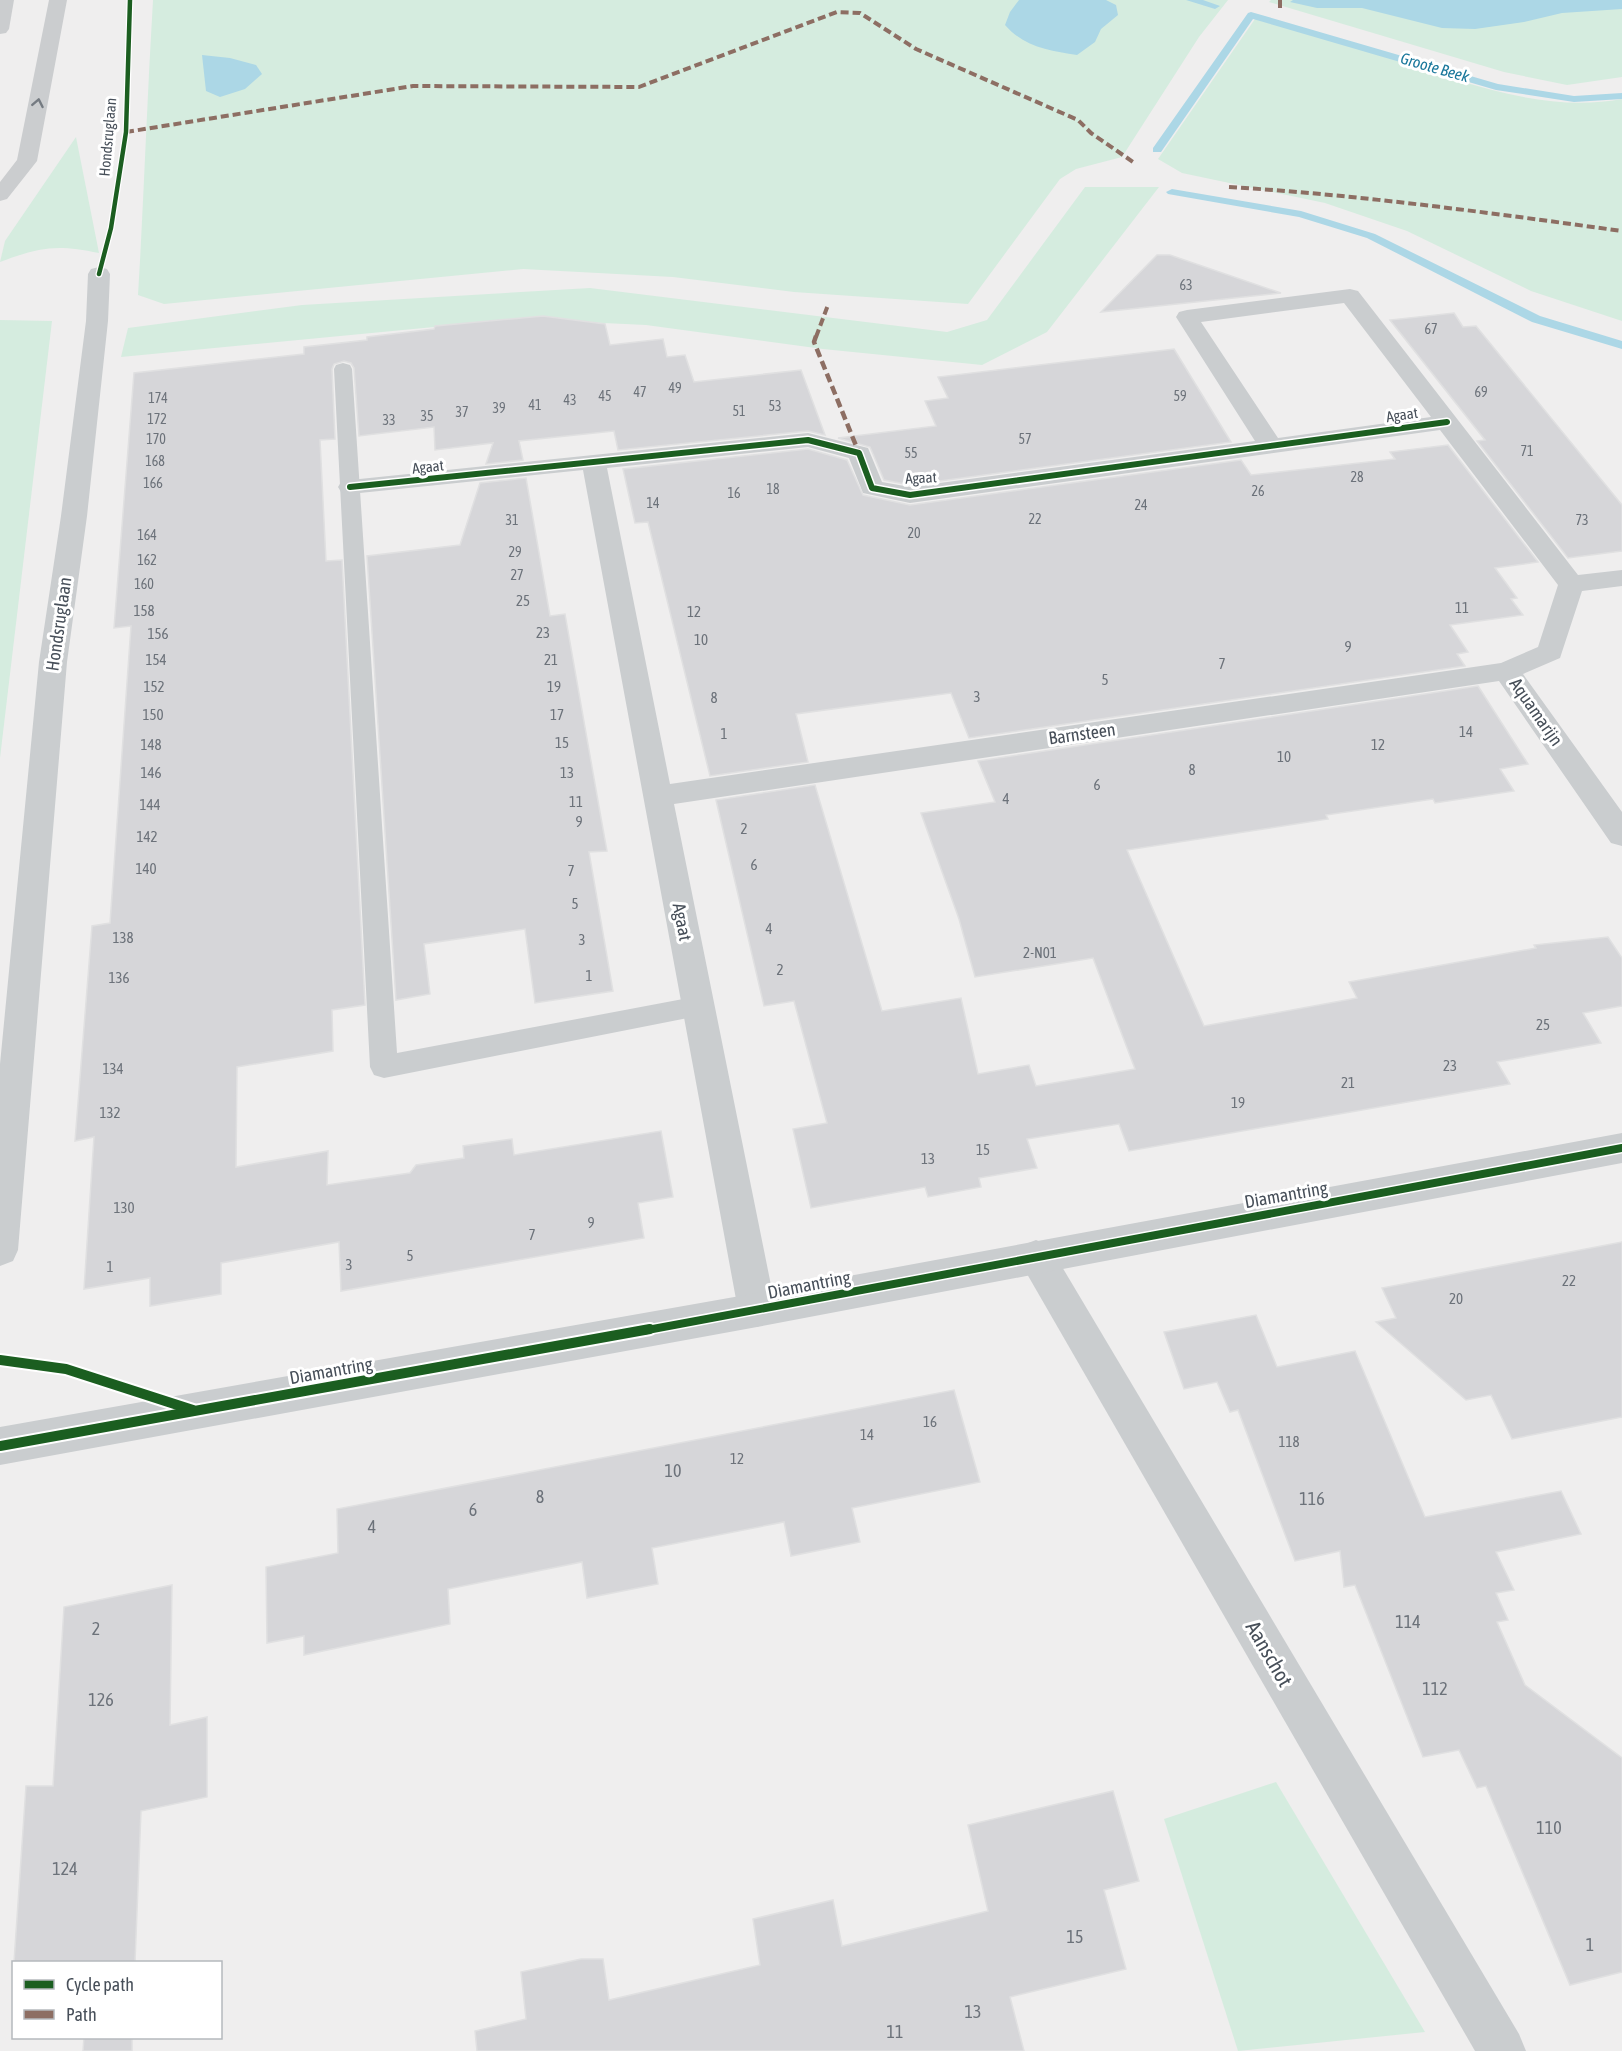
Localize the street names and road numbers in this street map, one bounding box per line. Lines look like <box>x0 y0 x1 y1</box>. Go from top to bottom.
street label: Hondsruglaan <box>96 97 119 177</box>
street label: Agaat <box>1385 404 1419 425</box>
street label: Agaat <box>411 456 445 477</box>
street label: Agaat <box>905 468 937 487</box>
street label: Hondsruglaan <box>42 576 75 672</box>
street label: Aquamarijn <box>1505 674 1567 750</box>
street label: Barnsteen <box>1047 718 1117 749</box>
street label: Agaat <box>669 901 696 943</box>
street label: Diamantring <box>1243 1177 1329 1212</box>
street label: Diamantring <box>766 1266 852 1303</box>
street label: Diamantring <box>288 1353 374 1388</box>
street label: Aanschot <box>1242 1617 1298 1690</box>

